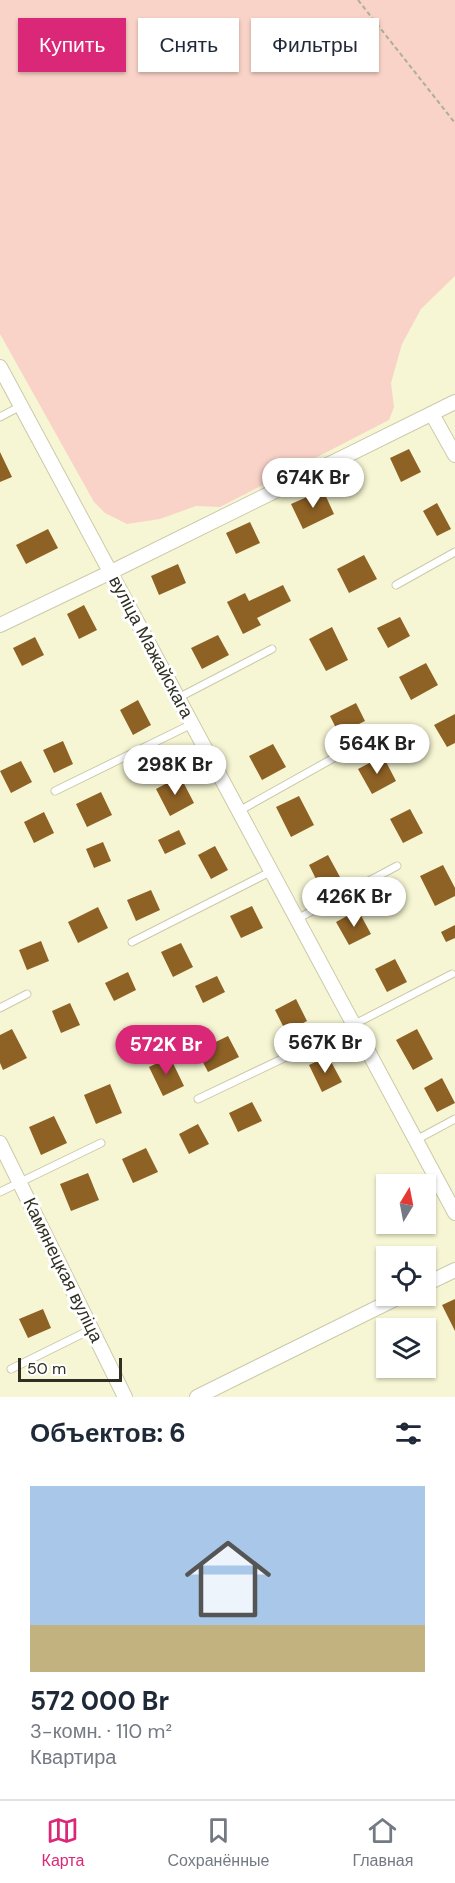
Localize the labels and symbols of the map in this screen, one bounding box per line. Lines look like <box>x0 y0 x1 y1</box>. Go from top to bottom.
pin: 674K Br <box>258 458 368 509</box>
street label: вуліца Мажайскага <box>103 572 199 723</box>
pin: 564K Br <box>322 724 432 775</box>
pin: 298K Br <box>120 745 230 796</box>
pin: 426K Br <box>299 877 409 928</box>
pin: 567K Br <box>270 1023 380 1074</box>
pin: 572K Br <box>111 1025 221 1076</box>
north arrow <box>376 1174 436 1234</box>
street label: Камянецкая вуліца <box>18 1194 109 1347</box>
scale bar <box>18 1355 122 1382</box>

